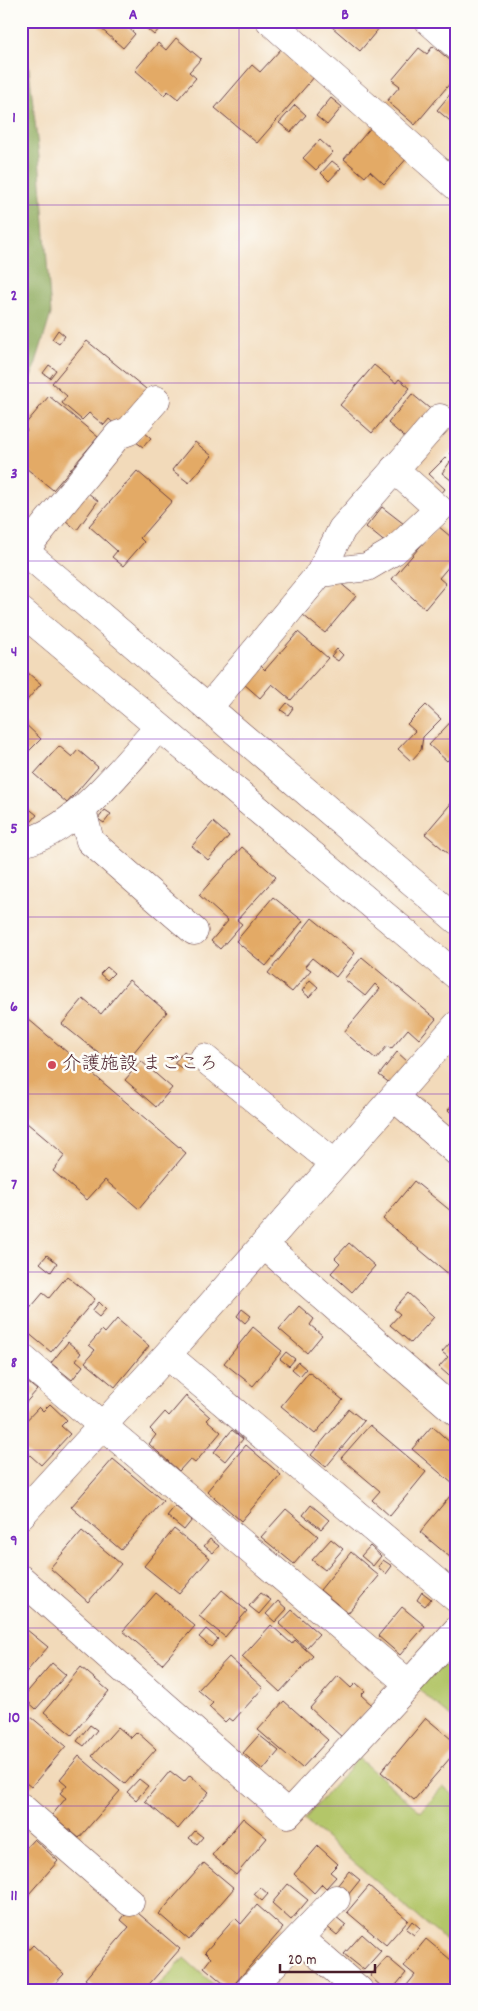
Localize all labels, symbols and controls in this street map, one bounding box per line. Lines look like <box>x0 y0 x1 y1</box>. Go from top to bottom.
text: A <box>129 4 138 27</box>
text: B <box>341 4 349 27</box>
text: 1 <box>12 107 16 130</box>
text: 2 <box>11 285 18 308</box>
text: 3 <box>10 463 18 486</box>
text: 4 <box>11 641 17 664</box>
text: 5 <box>10 818 18 841</box>
text: 6 <box>10 996 18 1019</box>
place label: 介護施設 まごころ <box>62 1052 218 1079</box>
marker: 介護施設 まごころ <box>46 1059 58 1071</box>
text: 7 <box>11 1174 17 1197</box>
text: 8 <box>11 1352 18 1375</box>
text: 9 <box>10 1530 18 1553</box>
text: 10 <box>8 1707 20 1730</box>
text: 11 <box>10 1885 18 1908</box>
scale bar <box>280 1941 376 1973</box>
text: 20 m <box>288 1950 316 1972</box>

